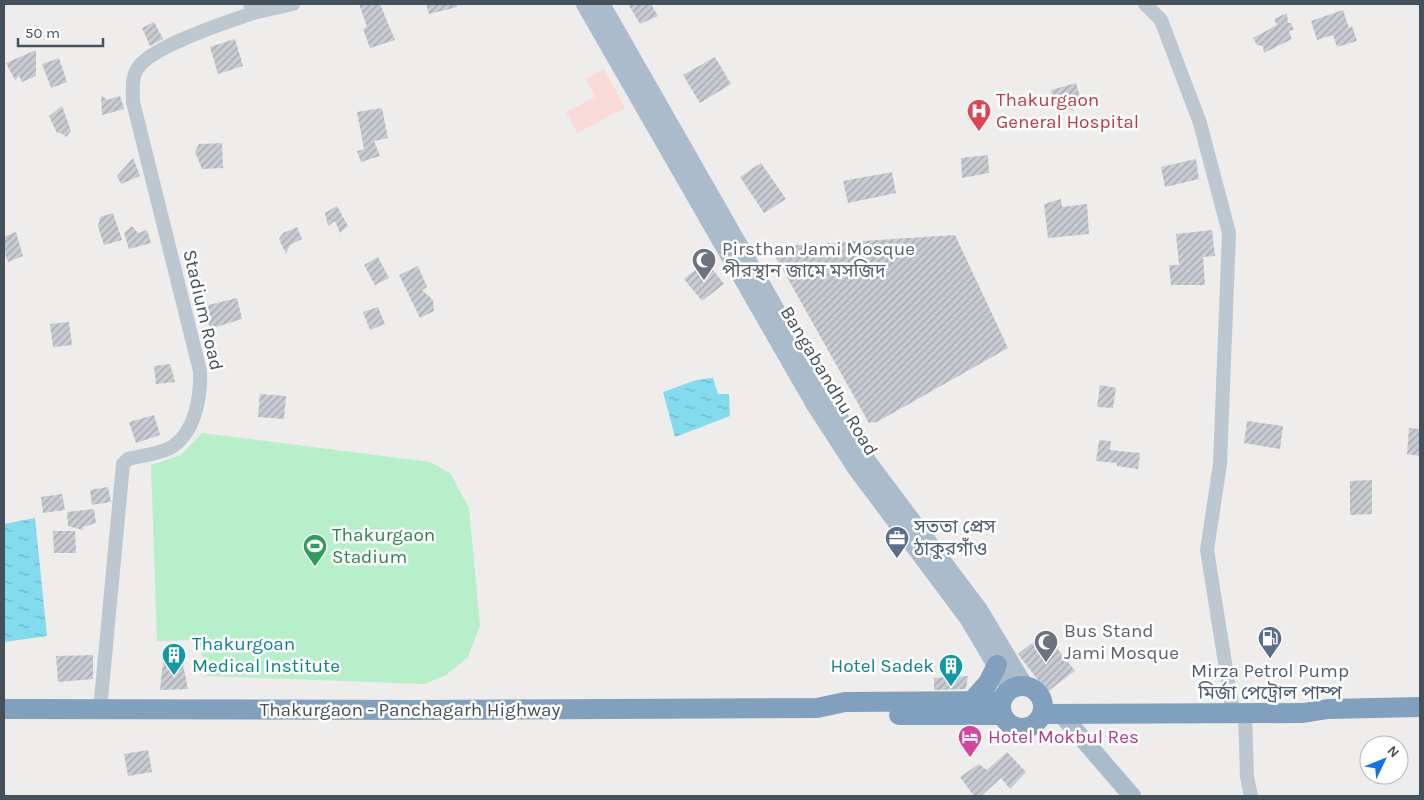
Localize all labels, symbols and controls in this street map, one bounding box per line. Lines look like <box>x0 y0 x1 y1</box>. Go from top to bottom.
scale bar <box>18 15 102 47</box>
text: 50 m <box>25 24 60 42</box>
place label: Thakurgaon General Hospital <box>996 89 1139 133</box>
hospital icon: Thakurgaon General Hospital <box>966 98 992 132</box>
place label: Pirsthan Jami Mosque পীরস্থান জামে মসজিদ <box>722 238 915 282</box>
street label: Stadium Road <box>178 247 228 373</box>
mosque icon: Pirsthan Jami Mosque পীরস্থান জামে মসজিদ <box>691 247 717 281</box>
street label: Bangabandhu Road <box>776 302 882 460</box>
place label: সততা প্রেস ঠাকুরগাঁও <box>913 516 997 560</box>
place label: Thakurgaon Stadium <box>332 524 435 568</box>
office icon: সততা প্রেস ঠাকুরগাঁও <box>884 525 910 559</box>
sports icon: Thakurgaon Stadium <box>302 533 328 567</box>
place label: Bus Stand Jami Mosque <box>1064 620 1179 664</box>
fuel station icon: Mirza Petrol Pump মির্জা পেট্রোল পাম্প <box>1257 625 1283 659</box>
mosque icon: Bus Stand Jami Mosque <box>1033 629 1059 663</box>
place label: Thakurgoan Medical Institute <box>192 633 340 677</box>
building icon: Thakurgoan Medical Institute <box>161 642 187 676</box>
building icon: Hotel Sadek <box>938 653 964 687</box>
place label: Hotel Sadek <box>831 655 934 677</box>
place label: Mirza Petrol Pump মির্জা পেট্রোল পাম্প <box>1191 660 1349 704</box>
street label: Thakurgaon - Panchagarh Highway <box>260 699 561 721</box>
hotel icon: Hotel Mokbul Res <box>957 724 983 758</box>
place label: Hotel Mokbul Res <box>988 726 1139 748</box>
north arrow <box>1359 735 1409 785</box>
text: N <box>1383 742 1403 761</box>

